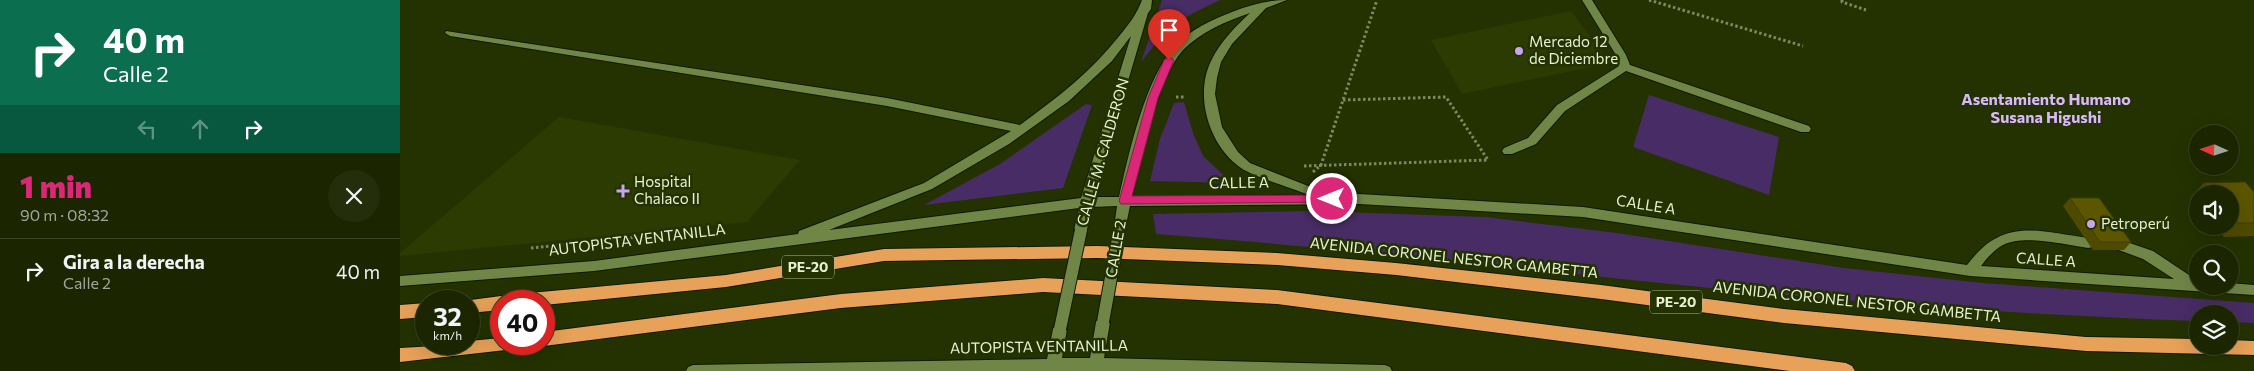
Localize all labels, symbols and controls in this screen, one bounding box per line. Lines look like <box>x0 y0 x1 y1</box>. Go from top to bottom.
pin <box>1148 9 1190 60</box>
icon: arrive <box>1155 16 1183 44</box>
text: 40 m <box>103 17 185 60</box>
icon: right <box>20 20 85 85</box>
place label: Mercado 12 de Diciembre <box>1529 32 1618 67</box>
marker: Mercado 12 de Diciembre <box>1513 45 1525 57</box>
text: Calle 2 <box>103 60 169 87</box>
street label: CALLE M. CALDERON <box>1072 76 1132 228</box>
district label: Asentamiento Humano Susana Higushi <box>1961 89 2131 126</box>
icon: left <box>133 115 161 143</box>
icon: ahead <box>186 115 214 143</box>
icon: right <box>239 115 267 143</box>
north arrow <box>2189 125 2239 175</box>
map controls <box>2189 125 2239 355</box>
text: 1 min <box>20 167 92 204</box>
button: close <box>328 170 380 222</box>
place label: Hospital Chalaco II <box>634 172 700 207</box>
street label: CALLE A <box>1209 172 1269 192</box>
position arrow <box>1305 172 1357 224</box>
marker: Hospital Chalaco II <box>616 184 630 198</box>
button: sound <box>2189 185 2239 235</box>
street label: CALLE A <box>1615 190 1677 218</box>
text: 90 m · 08:32 <box>20 205 109 224</box>
place label: Petroperú <box>2101 214 2170 232</box>
marker: Petroperú <box>2085 218 2097 230</box>
street label: AUTOPISTA VENTANILLA <box>547 219 726 259</box>
street label: CALLE 2 <box>1101 219 1129 279</box>
street label: AVENIDA CORONEL NESTOR GAMBETTA <box>1309 233 1599 281</box>
button: search <box>2189 245 2239 295</box>
street label: CALLE A <box>2016 248 2077 270</box>
text: Gira a la derecha <box>63 250 205 273</box>
road number: PE-20 <box>782 256 834 278</box>
icon: right <box>20 257 48 285</box>
text: 40 m <box>336 260 380 283</box>
text: Calle 2 <box>63 273 111 292</box>
street label: AVENIDA CORONEL NESTOR GAMBETTA <box>1712 277 2002 325</box>
speed limit sign: 40 <box>490 290 555 355</box>
road number: PE-20 <box>1650 290 1702 314</box>
text: 32 <box>433 301 462 331</box>
button: layers <box>2189 305 2239 355</box>
text: km/h <box>433 328 462 342</box>
street label: AUTOPISTA VENTANILLA <box>950 335 1128 357</box>

